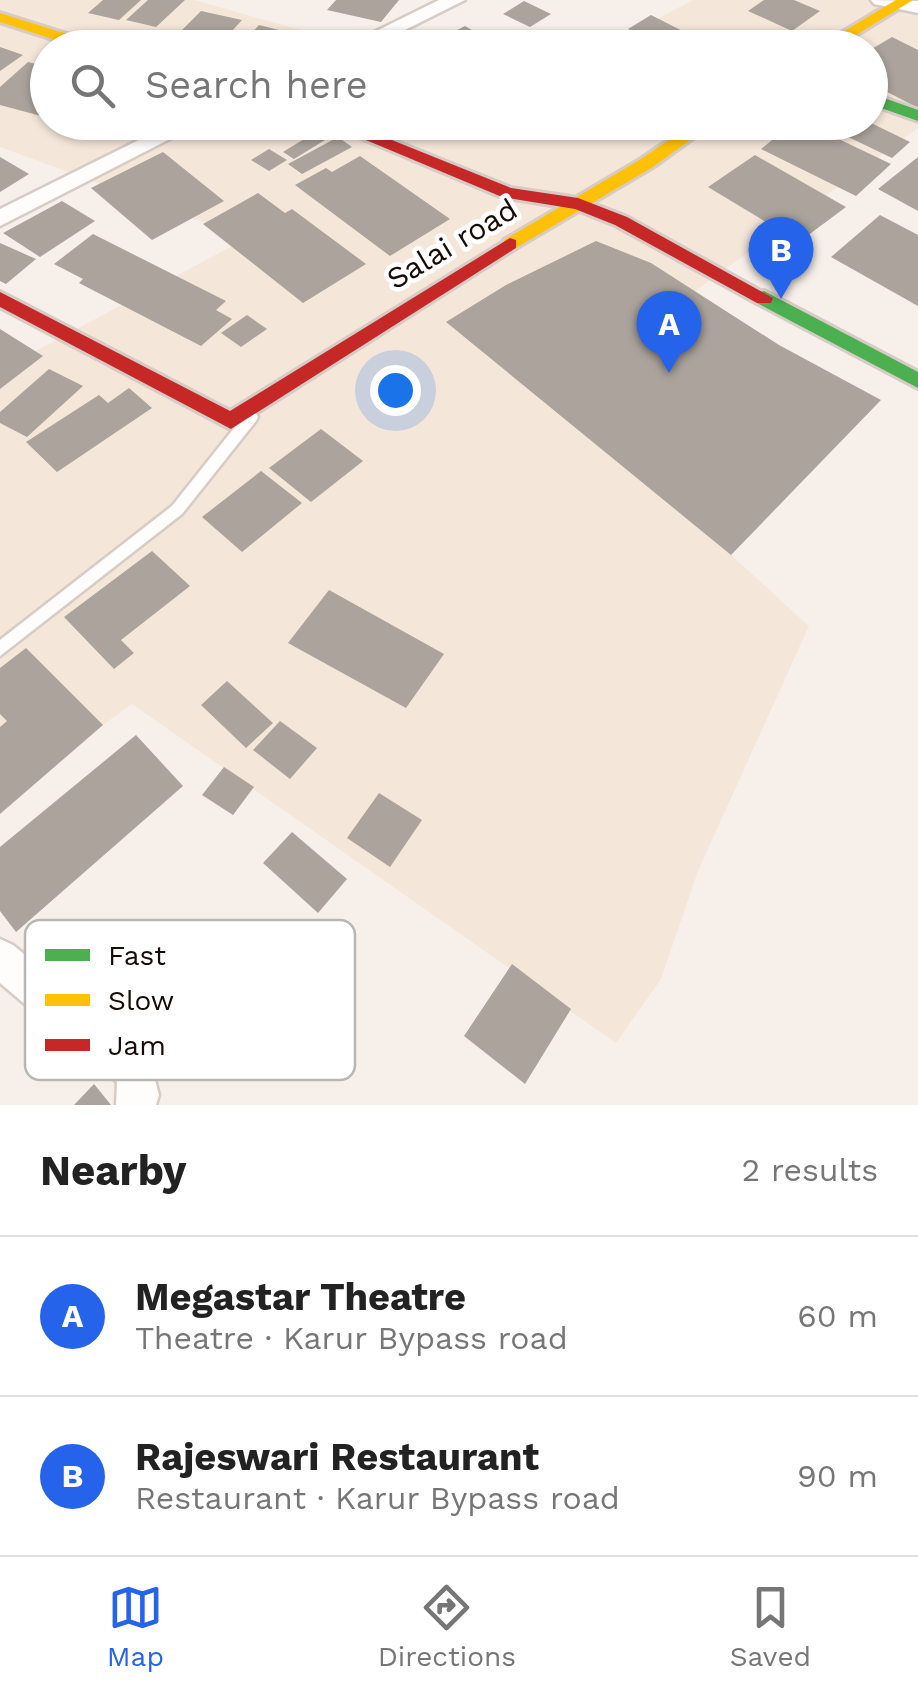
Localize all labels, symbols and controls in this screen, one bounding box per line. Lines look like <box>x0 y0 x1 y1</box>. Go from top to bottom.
search box <box>30 30 888 140</box>
icon: search <box>65 58 120 113</box>
text: Search here <box>145 63 368 107</box>
street label: Salai road <box>380 191 523 296</box>
pin: B <box>748 216 814 299</box>
pin: A <box>636 290 702 373</box>
your location <box>370 365 421 416</box>
legend <box>25 920 355 1080</box>
text: Fast <box>108 939 166 972</box>
text: Slow <box>108 984 174 1017</box>
text: Jam <box>108 1029 166 1062</box>
text: Nearby <box>40 1146 187 1195</box>
text: 2 results <box>741 1151 878 1189</box>
text: Megastar Theatre <box>135 1275 466 1319</box>
text: A <box>62 1297 83 1335</box>
text: 60 m <box>797 1297 878 1335</box>
text: Theatre · Karur Bypass road <box>135 1319 568 1357</box>
text: Rajeswari Restaurant <box>135 1435 539 1479</box>
text: B <box>62 1457 83 1495</box>
text: 90 m <box>797 1457 878 1495</box>
text: Restaurant · Karur Bypass road <box>135 1479 620 1517</box>
tab: Map <box>107 1580 164 1673</box>
tab: Directions <box>378 1580 516 1673</box>
tab: Saved <box>730 1580 811 1673</box>

